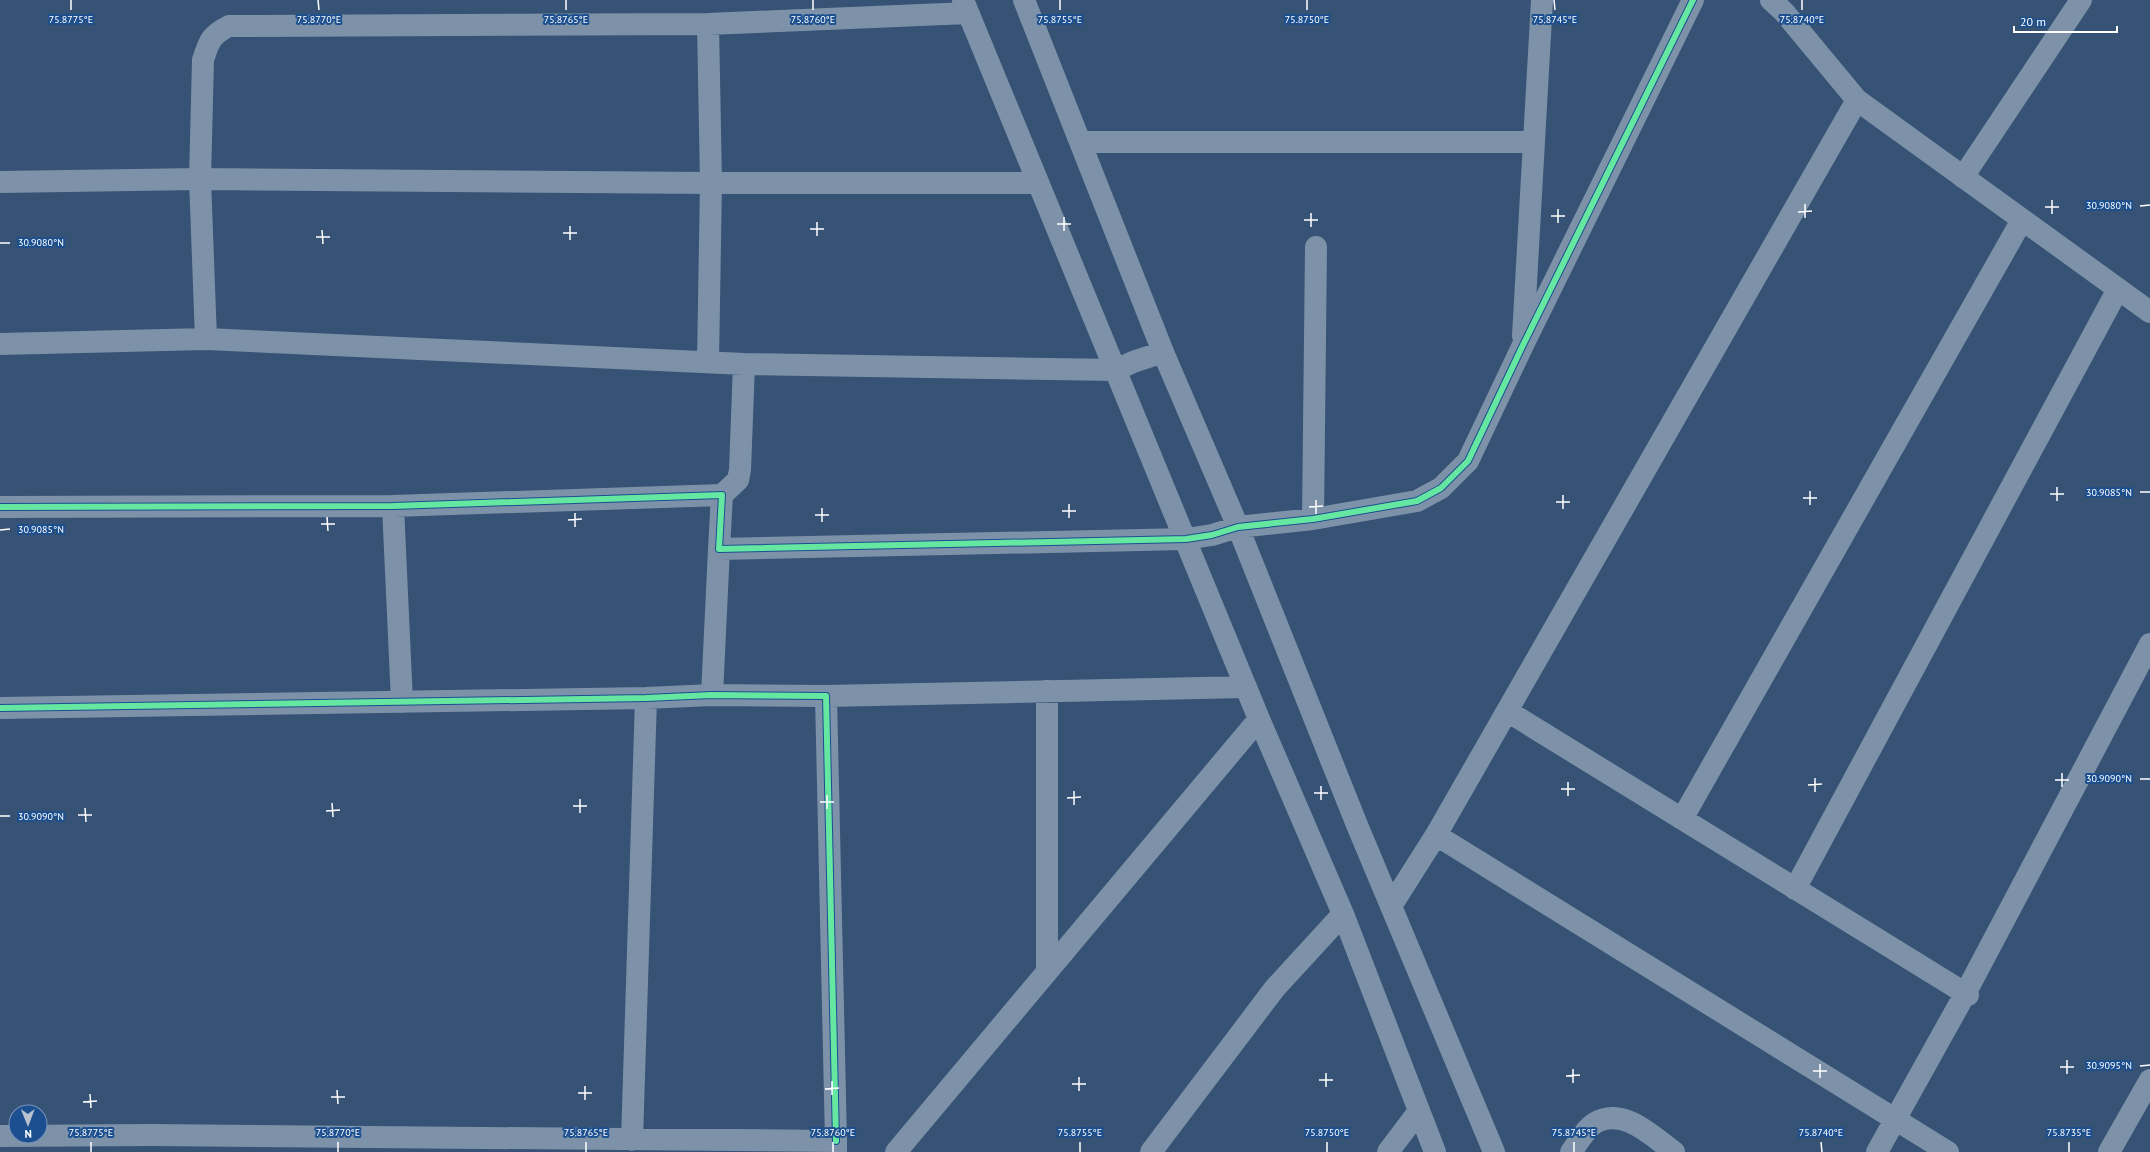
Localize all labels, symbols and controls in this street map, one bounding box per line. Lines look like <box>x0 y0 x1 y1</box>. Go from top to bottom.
scale bar <box>2014 8 2117 34</box>
text: 75.8775°E <box>49 13 93 26</box>
text: 75.8770°E <box>297 13 341 26</box>
text: 75.8765°E <box>544 13 588 26</box>
text: 75.8760°E <box>791 13 835 26</box>
text: 75.8755°E <box>1038 13 1082 26</box>
text: 75.8750°E <box>1285 13 1329 26</box>
text: 75.8745°E <box>1533 13 1577 26</box>
text: 75.8740°E <box>1780 13 1824 26</box>
text: 20 m <box>2020 14 2046 29</box>
text: 30.9080°N <box>2086 199 2132 212</box>
text: 30.9080°N <box>18 236 64 249</box>
text: 30.9085°N <box>2086 486 2132 499</box>
text: 30.9085°N <box>18 523 64 536</box>
text: 30.9090°N <box>2086 772 2132 785</box>
text: 30.9090°N <box>18 810 64 823</box>
text: 30.9095°N <box>2086 1059 2132 1072</box>
north arrow <box>8 1104 48 1144</box>
text: 75.8775°E <box>69 1126 113 1139</box>
text: 75.8770°E <box>316 1126 360 1139</box>
text: 75.8765°E <box>564 1126 608 1139</box>
text: 75.8760°E <box>811 1126 855 1139</box>
text: 75.8755°E <box>1058 1126 1102 1139</box>
text: 75.8750°E <box>1305 1126 1349 1139</box>
text: 75.8745°E <box>1552 1126 1596 1139</box>
text: 75.8740°E <box>1799 1126 1843 1139</box>
text: 75.8735°E <box>2047 1126 2091 1139</box>
text: N <box>24 1127 32 1141</box>

